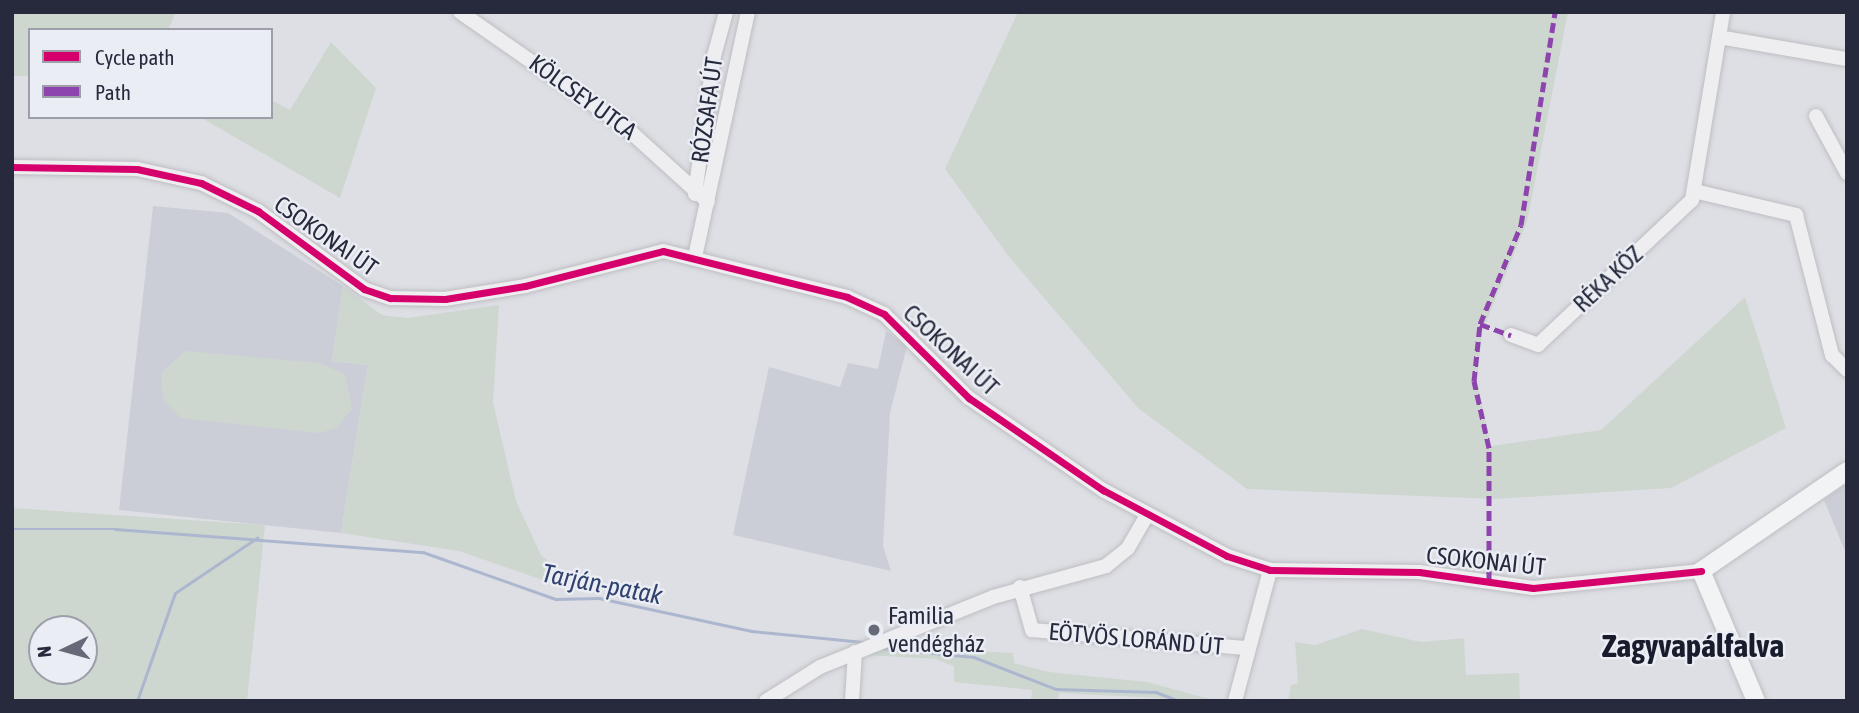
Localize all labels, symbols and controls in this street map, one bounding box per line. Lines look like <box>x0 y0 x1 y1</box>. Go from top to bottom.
legend <box>28 28 273 119</box>
text: Cycle path <box>95 45 174 69</box>
street label: KÖLCSEY UTCA <box>524 48 642 146</box>
street label: RÓZSAFA ÚT <box>685 55 729 165</box>
text: Path <box>95 80 131 104</box>
street label: CSOKONAI ÚT <box>269 190 383 282</box>
street label: RÉKA KÖZ <box>1567 240 1649 318</box>
street label: CSOKONAI ÚT <box>897 299 1005 401</box>
street label: CSOKONAI ÚT <box>1425 540 1547 582</box>
water label: Tarján-patak <box>539 558 665 612</box>
place label: Familia vendégház <box>888 602 984 658</box>
north arrow <box>28 615 98 685</box>
street label: EÖTVÖS LORÁND ÚT <box>1047 617 1225 661</box>
marker: Familia vendégház <box>866 622 882 638</box>
district label: Zagyvapálfalva <box>1602 627 1784 665</box>
text: N <box>33 645 56 658</box>

